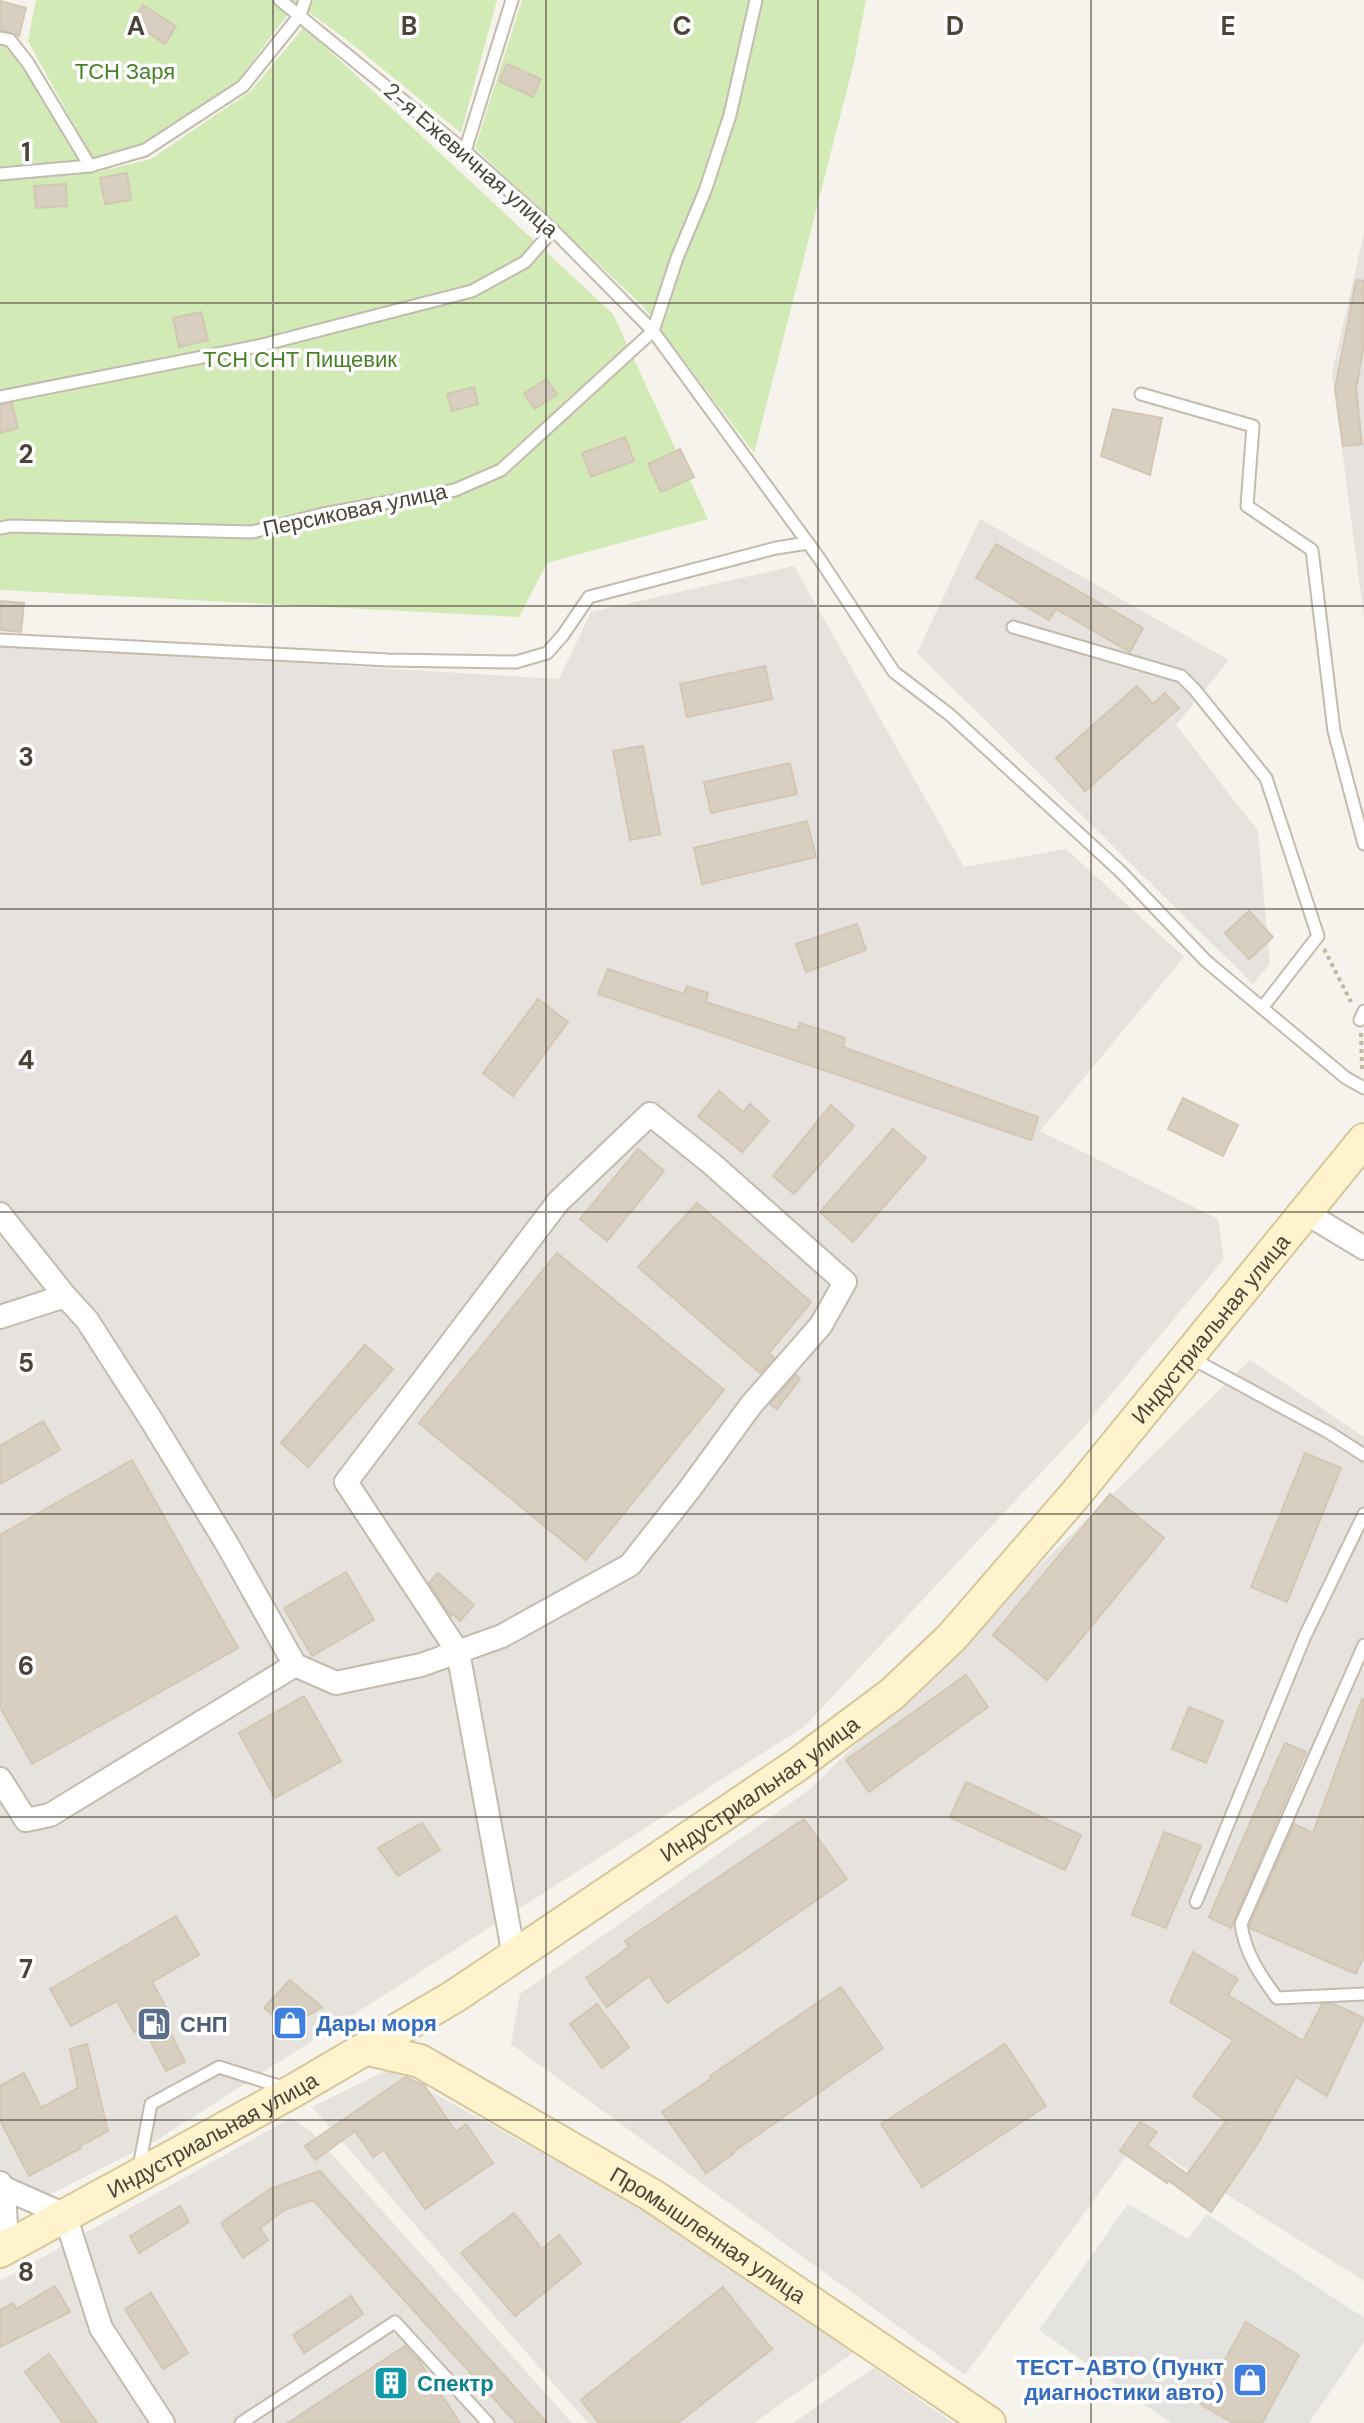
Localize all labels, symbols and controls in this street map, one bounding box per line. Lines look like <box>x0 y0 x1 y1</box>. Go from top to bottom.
text: A <box>127 9 145 43</box>
text: B <box>401 9 417 43</box>
text: C <box>672 9 692 43</box>
text: D <box>946 9 964 43</box>
text: E <box>1220 9 1236 43</box>
park label: ТСН Заря <box>75 57 175 86</box>
street label: 2-я Ежевичная улица <box>378 76 565 244</box>
text: 1 <box>21 135 31 169</box>
park label: ТСН СНТ Пищевик <box>203 345 397 374</box>
text: 2 <box>18 437 34 471</box>
street label: Персиковая улица <box>260 476 451 544</box>
text: 3 <box>18 740 34 774</box>
text: 4 <box>18 1043 34 1077</box>
street label: Индустриальная улица <box>1124 1227 1297 1430</box>
text: 5 <box>18 1346 34 1380</box>
text: 6 <box>18 1649 34 1683</box>
street label: Индустриальная улица <box>654 1709 865 1868</box>
text: 7 <box>19 1952 33 1986</box>
shop icon: Дары моря <box>271 2004 309 2042</box>
fuel station icon: СНП <box>135 2005 173 2043</box>
place label: Дары моря <box>316 2009 437 2038</box>
place label: СНП <box>180 2010 228 2039</box>
street label: Индустриальная улица <box>102 2065 324 2204</box>
street label: Промышленная улица <box>605 2160 812 2310</box>
text: 8 <box>18 2255 34 2289</box>
place label: ТЕСТ-АВТО (Пункт диагностики авто) <box>1016 2353 1224 2407</box>
shop icon: ТЕСТ-АВТО (Пункт диагностики авто) <box>1231 2361 1269 2399</box>
building icon: Спектр <box>372 2364 410 2402</box>
place label: Спектр <box>417 2369 494 2398</box>

